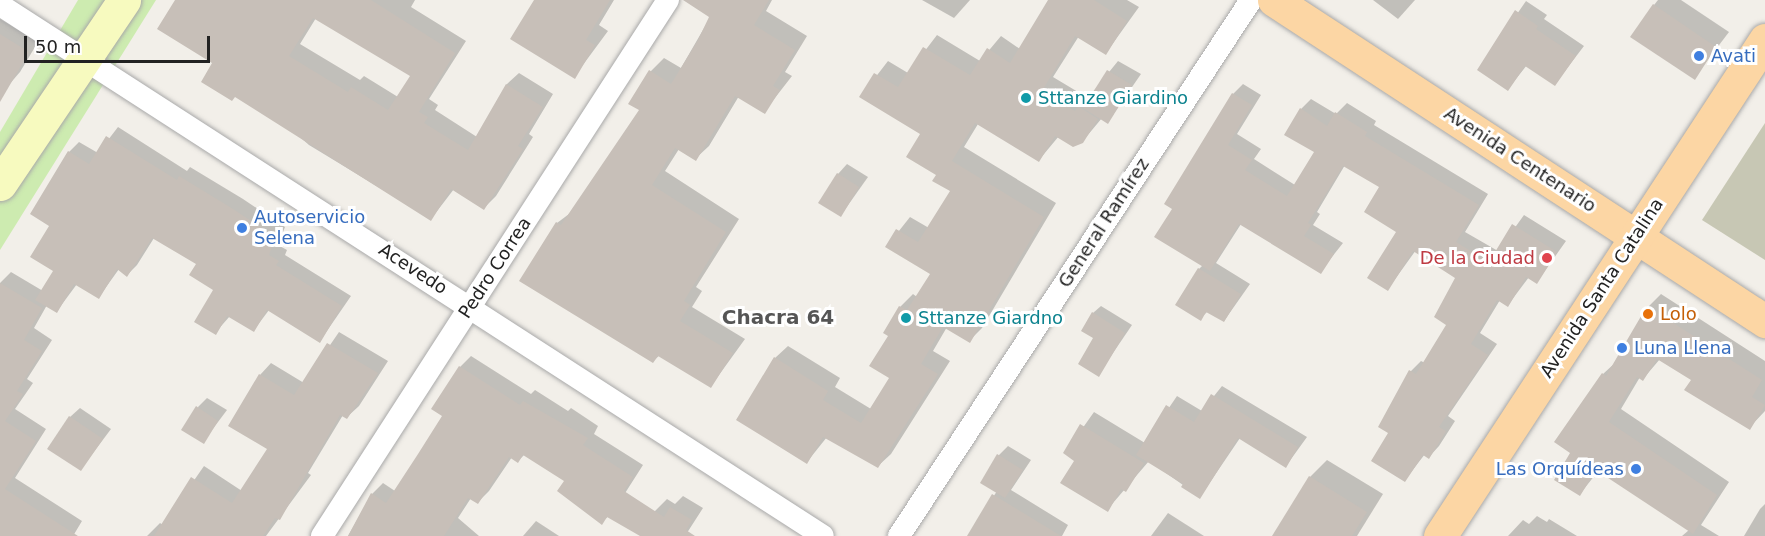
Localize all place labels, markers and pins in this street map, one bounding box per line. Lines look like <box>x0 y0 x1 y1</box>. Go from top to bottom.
place label: Avati <box>1711 45 1756 67</box>
marker: Avati <box>1692 49 1706 63</box>
place label: Sttanze Giardino <box>1038 87 1188 109</box>
marker: Sttanze Giardino <box>1019 91 1033 105</box>
place label: Autoservicio Selena <box>254 207 365 250</box>
marker: Autoservicio Selena <box>235 221 249 235</box>
place label: De la Ciudad <box>1420 247 1535 269</box>
marker: De la Ciudad <box>1540 251 1554 265</box>
place label: Lolo <box>1660 303 1697 325</box>
place label: Sttanze Giardno <box>918 307 1063 329</box>
marker: Lolo <box>1641 307 1655 321</box>
marker: Sttanze Giardno <box>899 311 913 325</box>
place label: Luna Llena <box>1634 337 1732 359</box>
marker: Luna Llena <box>1615 341 1629 355</box>
place label: Las Orquídeas <box>1496 458 1624 480</box>
marker: Las Orquídeas <box>1629 462 1643 476</box>

